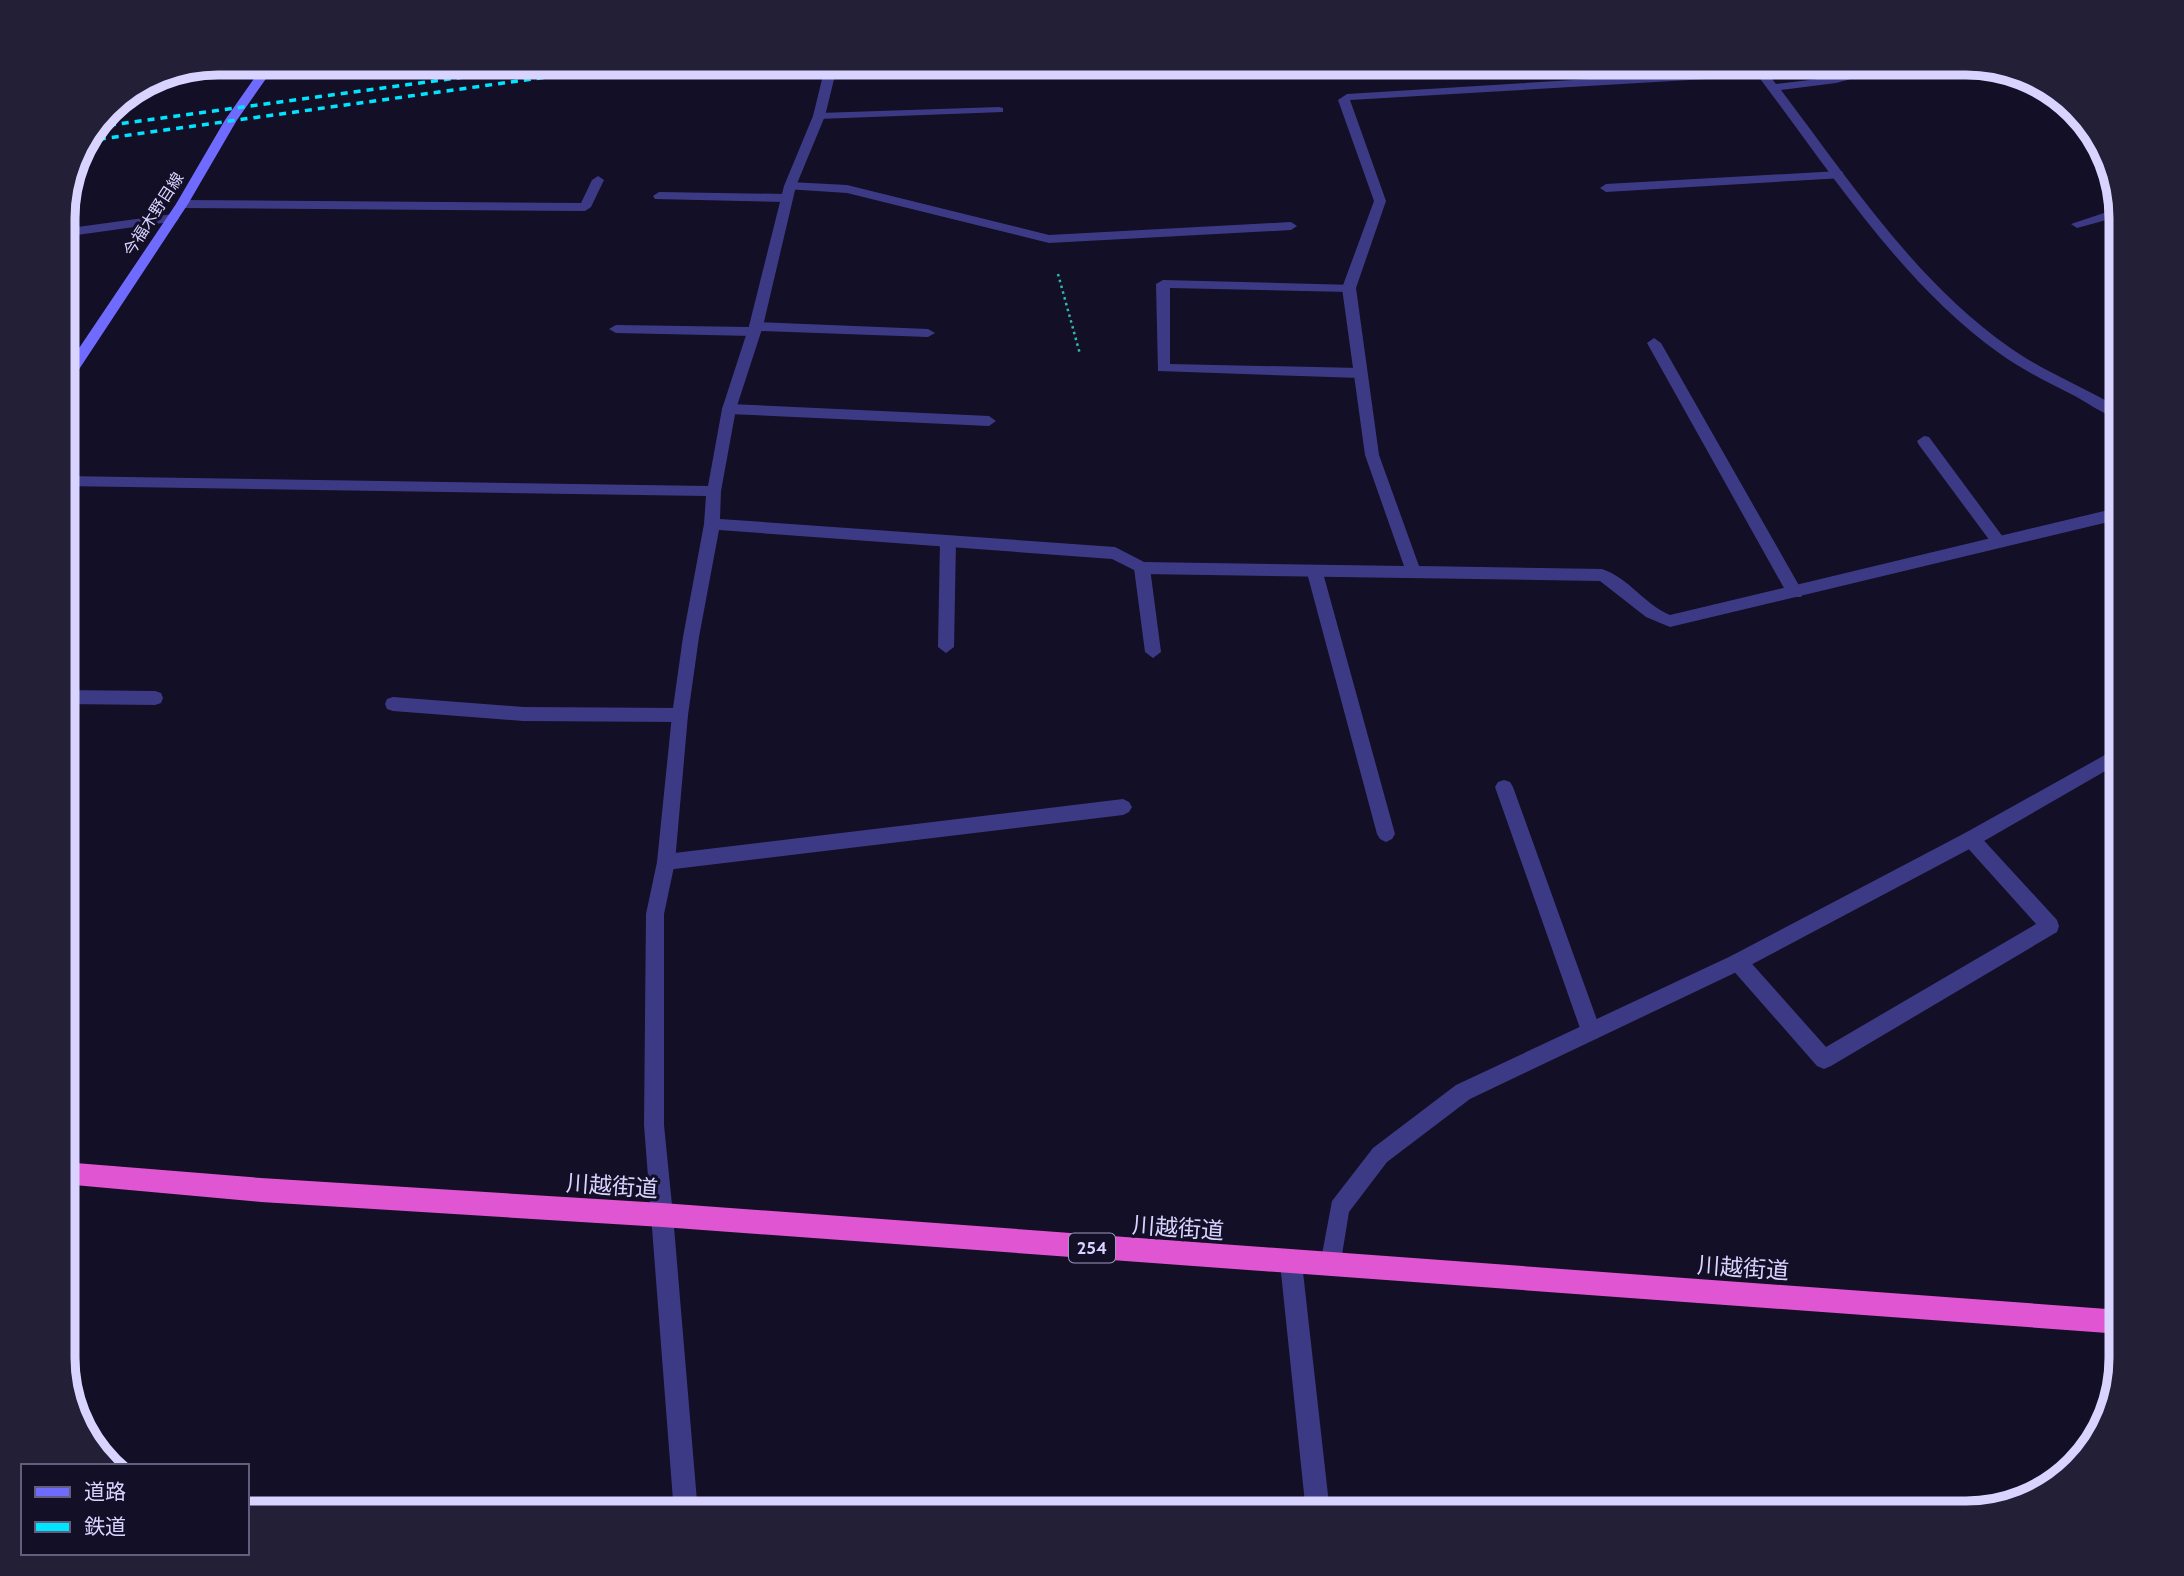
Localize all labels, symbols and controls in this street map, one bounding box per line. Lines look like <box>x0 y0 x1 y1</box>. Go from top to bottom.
street label: 今福木野目線 <box>119 169 188 260</box>
street label: 川越街道 <box>565 1169 659 1203</box>
street label: 川越街道 <box>1131 1211 1225 1245</box>
road number: 254 <box>1069 1233 1115 1262</box>
street label: 川越街道 <box>1696 1251 1790 1285</box>
legend <box>21 1464 248 1555</box>
text: 道路 <box>84 1479 126 1504</box>
text: 鉄道 <box>84 1514 126 1539</box>

